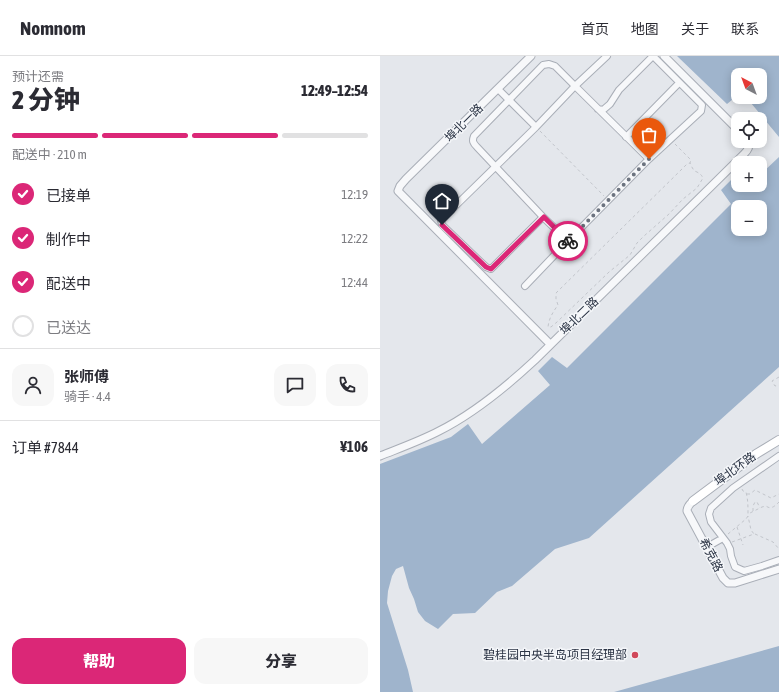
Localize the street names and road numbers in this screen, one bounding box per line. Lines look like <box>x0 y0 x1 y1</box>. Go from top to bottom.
street label: 埠北一路 <box>442 101 486 145</box>
street label: 埠北二路 <box>557 294 601 338</box>
street label: 埠北环路 <box>711 449 759 489</box>
street label: 希克路 <box>696 536 726 574</box>

